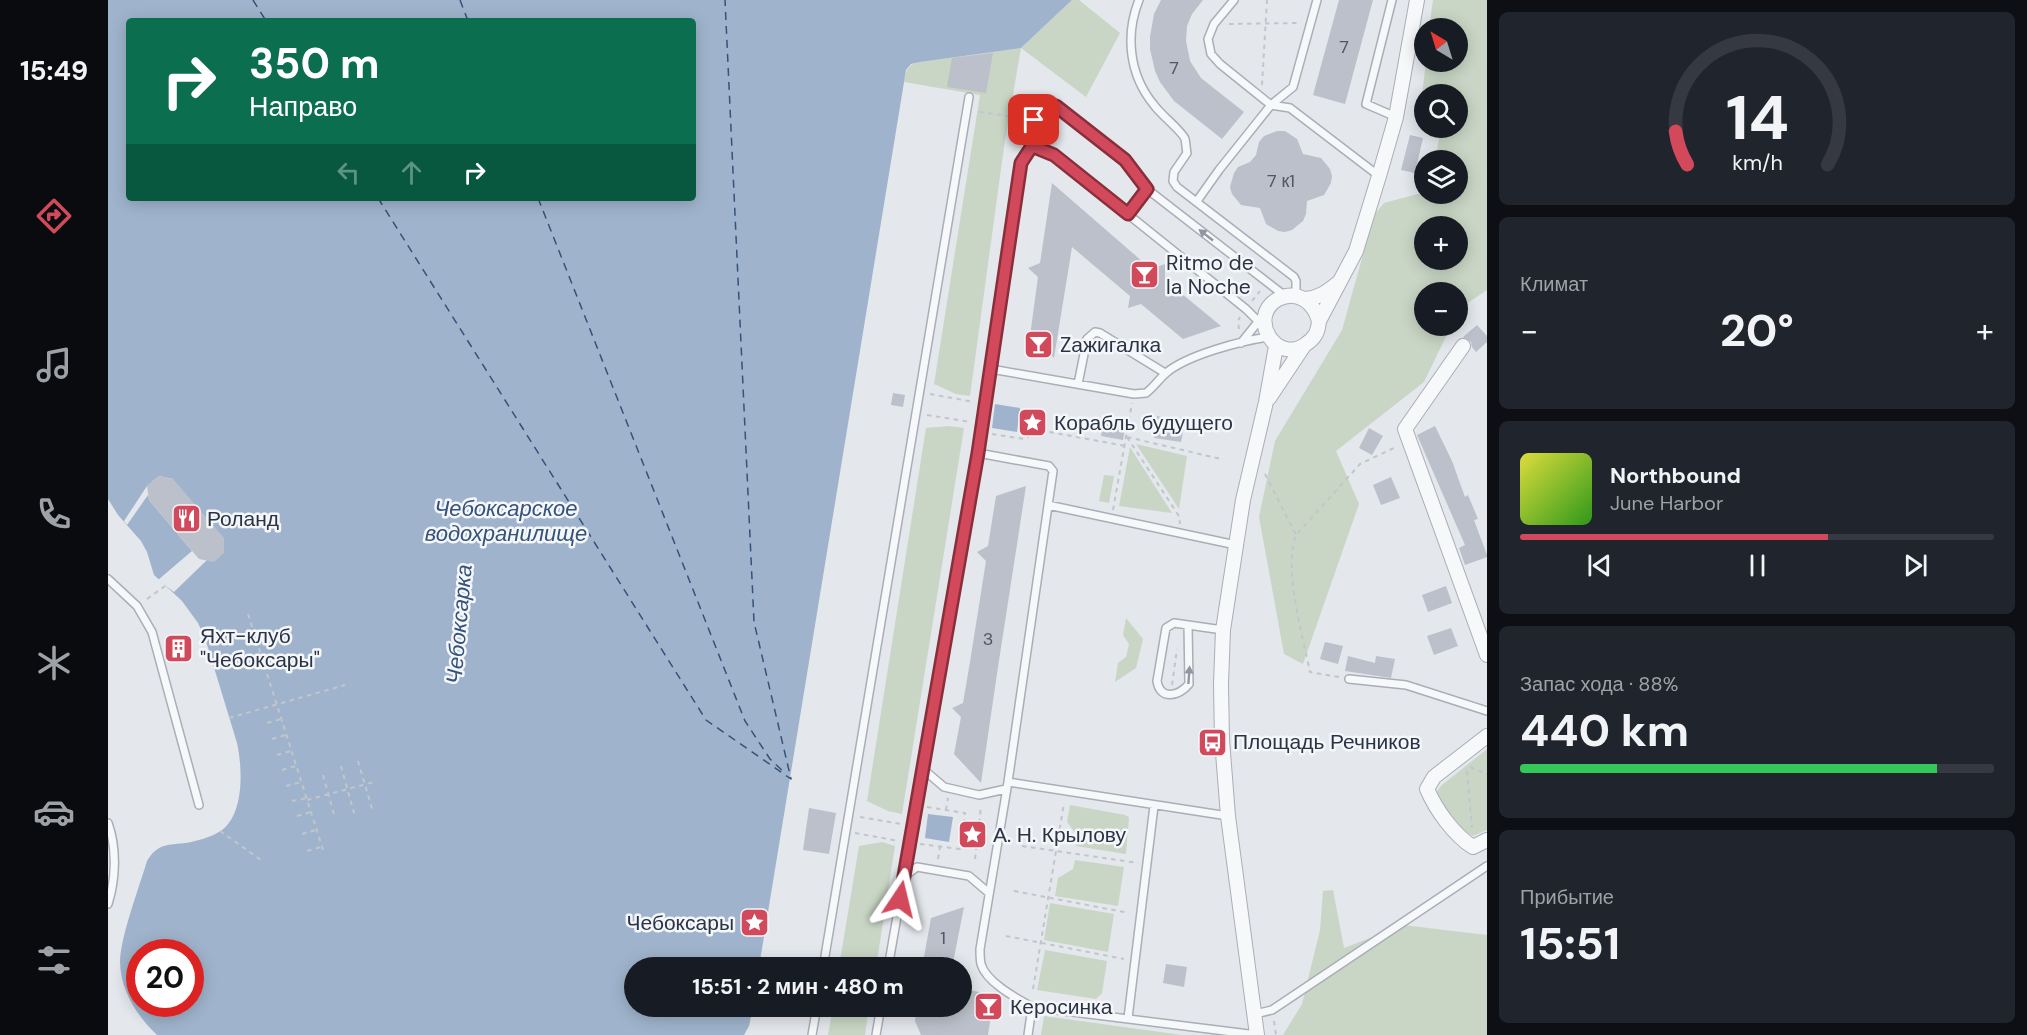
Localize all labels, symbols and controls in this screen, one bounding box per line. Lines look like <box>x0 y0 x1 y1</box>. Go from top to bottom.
north arrow <box>1414 18 1468 72</box>
map controls <box>1414 18 1468 336</box>
house number: 7 <box>1339 35 1349 59</box>
text: 350 m <box>249 36 379 91</box>
icon: right <box>150 42 228 120</box>
text: 15:49 <box>20 53 88 88</box>
house number: 7 <box>1169 56 1179 80</box>
text: 14 <box>1725 77 1789 158</box>
button: search <box>1414 84 1468 138</box>
text: Направо <box>249 89 357 124</box>
pin <box>1008 94 1059 145</box>
icon: arrive <box>1017 103 1050 136</box>
button: layers <box>1414 150 1468 204</box>
text: km/h <box>1732 150 1782 178</box>
icon: left <box>332 156 365 189</box>
icon: ahead <box>395 156 428 189</box>
icon: right <box>458 156 491 189</box>
house number: 7 к1 <box>1267 169 1295 193</box>
icon: directions <box>33 195 75 237</box>
button: + <box>1414 216 1468 270</box>
one-way arrow <box>1198 229 1213 241</box>
place label: Ritmo de la Noche <box>1166 249 1254 301</box>
bar icon: Ritmo de la Noche <box>1129 259 1161 291</box>
text: Климат <box>1520 271 1588 297</box>
button: − <box>1414 282 1468 336</box>
text: 20° <box>1720 301 1794 360</box>
text: − <box>1520 309 1538 352</box>
text: + <box>1976 309 1994 352</box>
bar icon: Zажигалка <box>1023 329 1055 361</box>
place label: Zажигалка <box>1060 331 1162 359</box>
icon: music <box>33 344 75 386</box>
place icon: Корабль будущего <box>1017 407 1049 439</box>
place label: Корабль будущего <box>1054 409 1233 437</box>
text: Northbound <box>1610 461 1741 490</box>
text: June Harbor <box>1610 490 1723 516</box>
icon: phone <box>33 493 75 535</box>
water label: Чебоксарское водохранилище <box>425 494 587 548</box>
restaurant icon: Роланд <box>170 503 202 535</box>
place label: Роланд <box>207 505 279 533</box>
icon: previous <box>1583 549 1616 582</box>
icon: pause <box>1741 549 1774 582</box>
icon: next <box>1899 549 1932 582</box>
water label: Чебоксарка <box>439 563 479 685</box>
place label: Яхт-клуб "Чебоксары" <box>200 622 320 674</box>
house number: 3 <box>983 627 993 651</box>
building icon: Яхт-клуб "Чебоксары" <box>163 632 195 664</box>
icon: climate <box>33 642 75 684</box>
one-way arrow <box>1184 666 1194 685</box>
text: Запас хода · 88% <box>1520 671 1678 697</box>
text: 440 km <box>1520 701 1689 760</box>
bus stop icon: Площадь Речников <box>1196 726 1228 758</box>
place label: Площадь Речников <box>1233 728 1421 756</box>
icon: car <box>33 791 75 833</box>
place icon: А. Н. Крылову <box>956 819 988 851</box>
place label: А. Н. Крылову <box>993 821 1127 849</box>
position arrow <box>868 867 932 931</box>
text: Прибытие <box>1520 884 1614 910</box>
place icon: Чебоксары <box>739 907 771 939</box>
place label: Чебоксары <box>626 909 734 937</box>
text: 15:51 <box>1520 914 1620 973</box>
house number: 1 <box>940 926 946 950</box>
icon: filters <box>33 939 75 981</box>
speed limit sign: 20 <box>126 939 204 1017</box>
text: 15:51 · 2 мин · 480 m <box>692 972 904 1001</box>
bar icon: Керосинка <box>973 991 1005 1023</box>
place label: Керосинка <box>1010 993 1113 1021</box>

